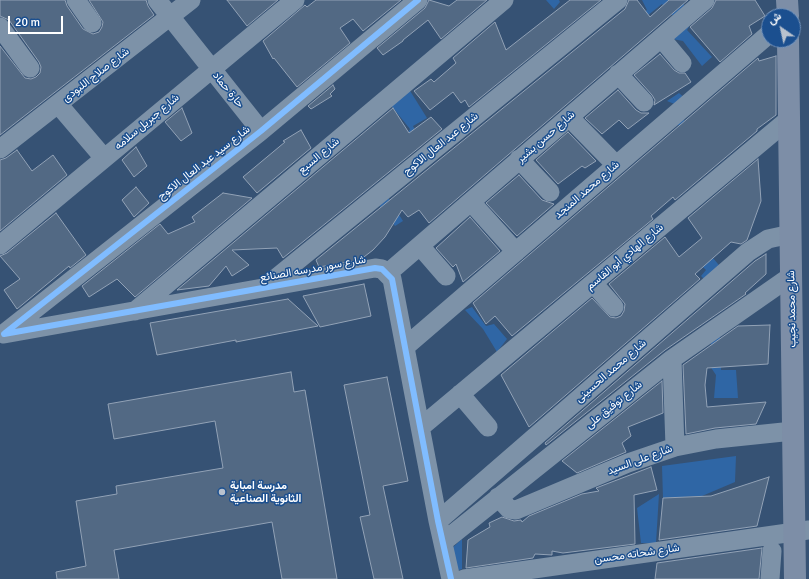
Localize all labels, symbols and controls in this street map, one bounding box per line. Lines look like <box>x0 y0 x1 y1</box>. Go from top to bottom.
scale bar <box>10 8 65 34</box>
north arrow <box>761 8 801 48</box>
text: ش <box>765 9 784 28</box>
text: 20 m <box>15 15 40 30</box>
street label: شارع صلاح اللبودى <box>60 45 132 105</box>
street label: حارة حماد <box>209 69 247 111</box>
street label: شارع جبريل سلامه <box>112 91 182 153</box>
street label: شارع حسن بشير <box>514 108 578 166</box>
street label: شارع عبد العال الاكوح <box>401 110 481 178</box>
street label: شارع سيد عبد العال الاكوح <box>155 123 253 203</box>
street label: شارع السبع <box>296 135 342 177</box>
street label: شارع محمد المنجد <box>552 158 622 222</box>
street label: شارع الهادي أبو القاسم <box>584 221 666 293</box>
street label: شارع سور مدرسه الصنائع <box>259 253 367 285</box>
street label: شارع محمد نجيب <box>785 270 799 348</box>
street label: شارع محمد الحسينى <box>573 337 649 405</box>
street label: شارع توفيق على <box>583 378 645 432</box>
street label: شارع على السيد <box>606 442 674 478</box>
place label: مدرسة امبابة الثانوية الصناعية <box>230 479 301 505</box>
marker: مدرسة امبابة الثانوية الصناعية <box>217 487 227 497</box>
street label: شارع شحاته محسن <box>594 541 680 567</box>

